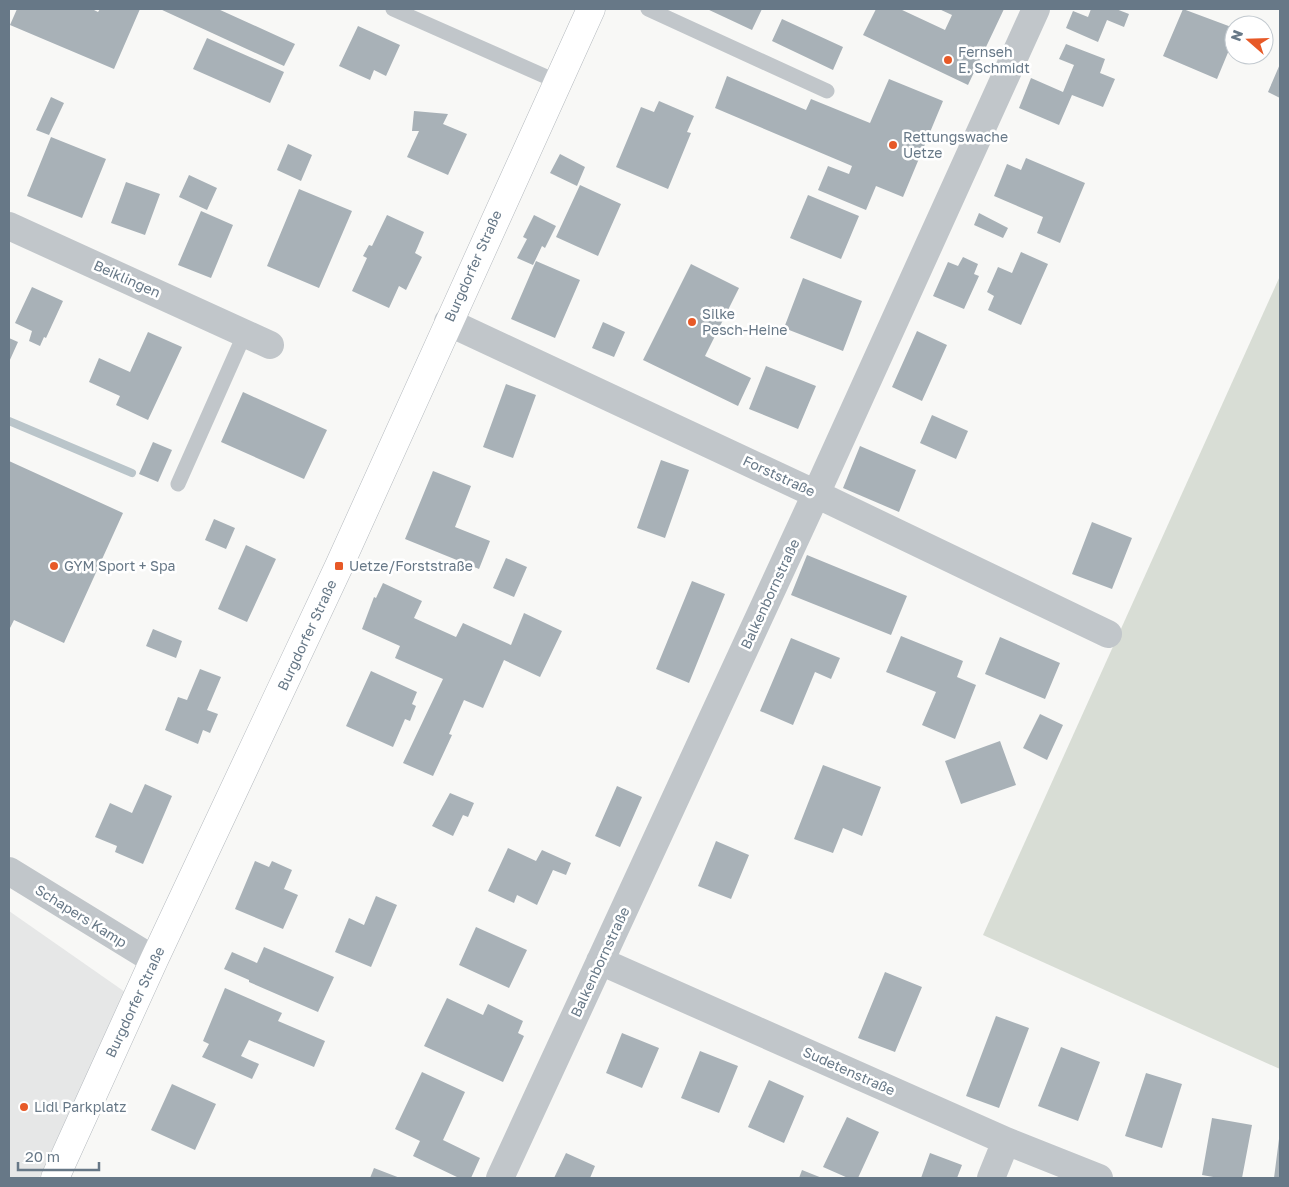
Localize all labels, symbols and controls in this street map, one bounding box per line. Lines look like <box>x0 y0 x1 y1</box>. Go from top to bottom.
north arrow <box>1224 15 1274 65</box>
text: N <box>1227 27 1246 43</box>
place label: Fernseh E. Schmidt <box>958 43 1030 76</box>
marker: Fernseh E. Schmidt <box>942 54 954 66</box>
place label: Rettungswache Uetze <box>903 128 1008 161</box>
marker: Rettungswache Uetze <box>887 139 899 151</box>
street label: Burgdorfer Straße <box>440 207 505 324</box>
street label: Beiklingen <box>91 256 163 301</box>
place label: Silke Pesch-Heine <box>702 305 787 338</box>
marker: Silke Pesch-Heine <box>686 316 698 328</box>
street label: Forststraße <box>740 451 818 500</box>
street label: Balkenbornstraße <box>737 536 803 652</box>
place label: GYM Sport + Spa <box>64 557 175 574</box>
place label: Uetze/Forststraße <box>349 557 473 574</box>
marker: GYM Sport + Spa <box>48 560 60 572</box>
marker: Uetze/Forststraße <box>333 560 345 572</box>
street label: Burgdorfer Straße <box>273 577 340 693</box>
street label: Schapers Kamp <box>32 881 130 951</box>
street label: Balkenbornstraße <box>567 904 633 1020</box>
street label: Burgdorfer Straße <box>101 944 168 1060</box>
street label: Sudetenstraße <box>801 1043 898 1098</box>
place label: Lidl Parkplatz <box>34 1098 127 1115</box>
marker: Lidl Parkplatz <box>18 1101 30 1113</box>
scale bar <box>18 1140 99 1172</box>
text: 20 m <box>25 1147 60 1165</box>

